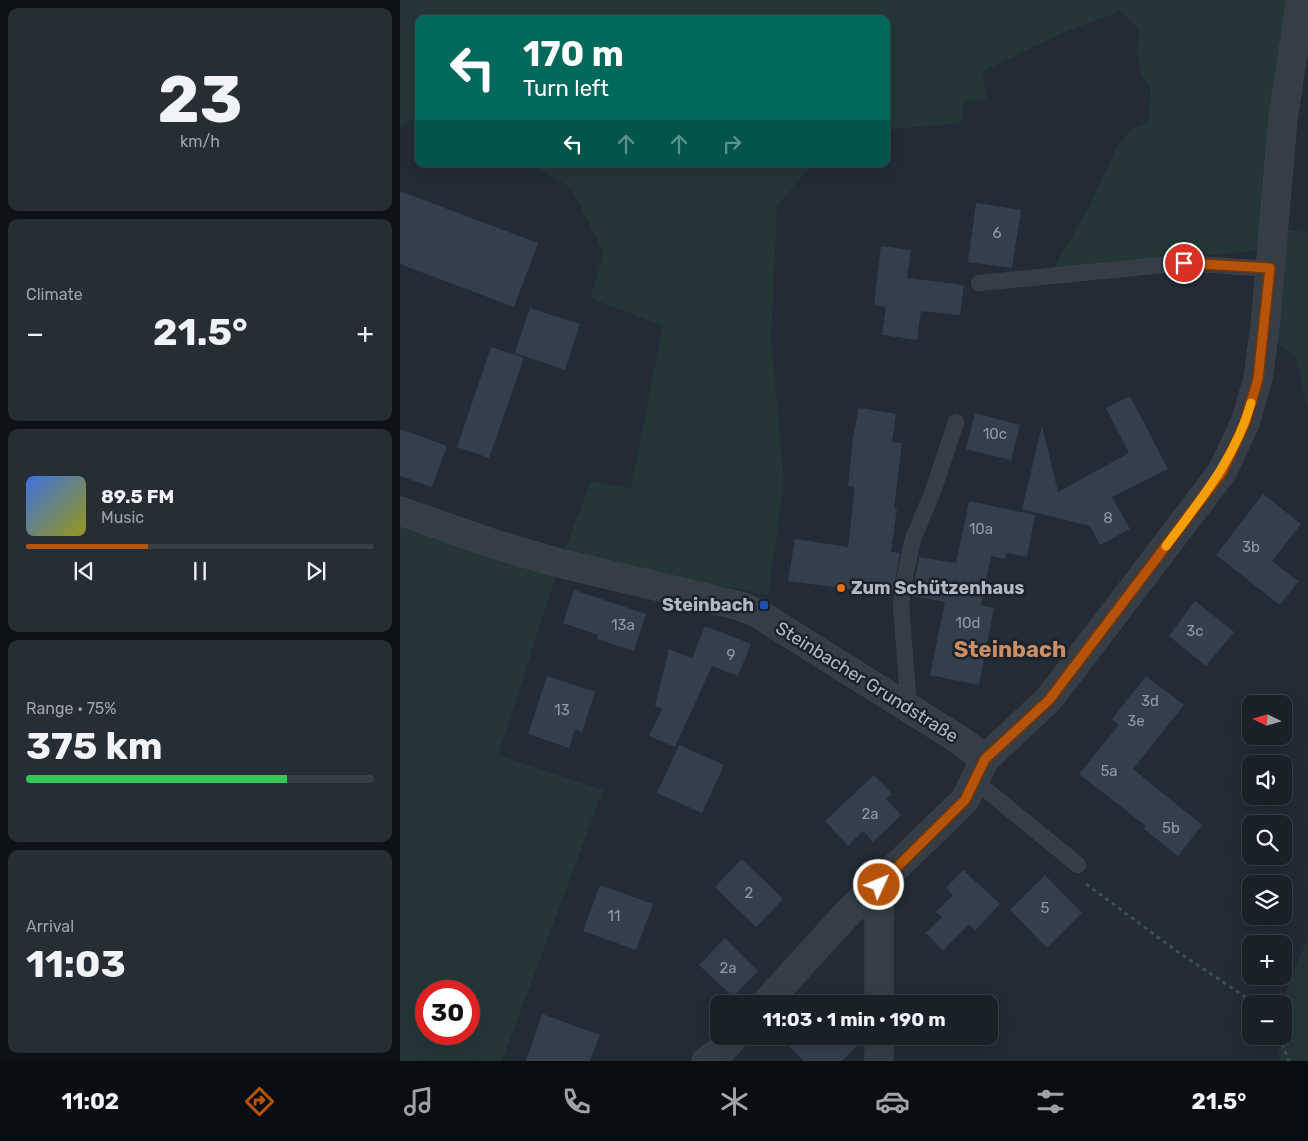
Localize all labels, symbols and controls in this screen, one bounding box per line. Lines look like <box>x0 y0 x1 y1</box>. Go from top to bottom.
text: 170 m <box>523 33 624 75</box>
icon: left <box>440 35 505 100</box>
text: 23 <box>157 61 243 138</box>
text: Turn left <box>523 75 609 102</box>
icon: left <box>559 130 587 158</box>
icon: ahead <box>612 130 640 158</box>
icon: ahead <box>665 130 693 158</box>
icon: right <box>718 130 746 158</box>
text: km/h <box>180 132 220 151</box>
house number: 6 <box>992 224 1002 242</box>
pin <box>1163 242 1205 284</box>
icon: arrive <box>1170 249 1198 277</box>
text: Climate <box>26 285 83 304</box>
text: 21.5° <box>153 309 248 355</box>
text: − <box>26 317 44 350</box>
text: + <box>357 317 374 350</box>
house number: 10c <box>983 425 1007 443</box>
text: 89.5 FM <box>101 485 174 508</box>
text: Music <box>101 508 144 527</box>
house number: 8 <box>1103 509 1113 527</box>
house number: 10a <box>969 520 993 538</box>
house number: 3b <box>1242 538 1260 556</box>
icon: previous <box>70 557 98 585</box>
icon: pause <box>186 557 214 585</box>
icon: next <box>302 557 330 585</box>
place label: Zum Schützenhaus <box>851 577 1025 599</box>
marker: Zum Schützenhaus <box>835 582 847 594</box>
place label: Steinbach <box>662 594 754 616</box>
marker: Steinbach <box>758 599 770 611</box>
house number: 10d <box>956 614 980 632</box>
house number: 13a <box>611 616 635 634</box>
street label: Steinbacher Grundstraße <box>772 617 962 747</box>
house number: 3c <box>1186 622 1204 640</box>
district label: Steinbach <box>954 636 1066 663</box>
house number: 9 <box>727 646 736 664</box>
house number: 3d <box>1141 692 1159 710</box>
north arrow <box>1242 695 1292 745</box>
map controls <box>1242 695 1292 1045</box>
text: Range · 75% <box>26 699 117 718</box>
house number: 13 <box>554 701 570 719</box>
house number: 3e <box>1127 712 1145 730</box>
text: 375 km <box>26 723 163 769</box>
button: sound <box>1242 755 1292 805</box>
house number: 5a <box>1100 762 1118 780</box>
house number: 2a <box>861 805 879 823</box>
button: search <box>1242 815 1292 865</box>
house number: 5b <box>1162 819 1180 837</box>
position arrow <box>852 858 904 910</box>
button: layers <box>1242 875 1292 925</box>
house number: 2 <box>745 884 754 902</box>
house number: 5 <box>1041 899 1050 917</box>
house number: 11 <box>608 907 620 925</box>
text: Arrival <box>26 917 74 936</box>
button: + <box>1242 935 1292 985</box>
text: 11:03 <box>26 941 126 987</box>
house number: 2a <box>719 959 737 977</box>
speed limit sign: 30 <box>415 980 480 1045</box>
button: − <box>1242 995 1292 1045</box>
text: 11:03 · 1 min · 190 m <box>762 1008 946 1031</box>
icon: directions <box>242 1084 277 1119</box>
icon: music <box>401 1084 436 1119</box>
icon: phone <box>559 1084 594 1119</box>
icon: climate <box>717 1084 752 1119</box>
icon: car <box>875 1084 910 1119</box>
icon: filters <box>1033 1084 1068 1119</box>
text: 11:02 <box>62 1088 119 1115</box>
text: 21.5° <box>1192 1088 1246 1115</box>

